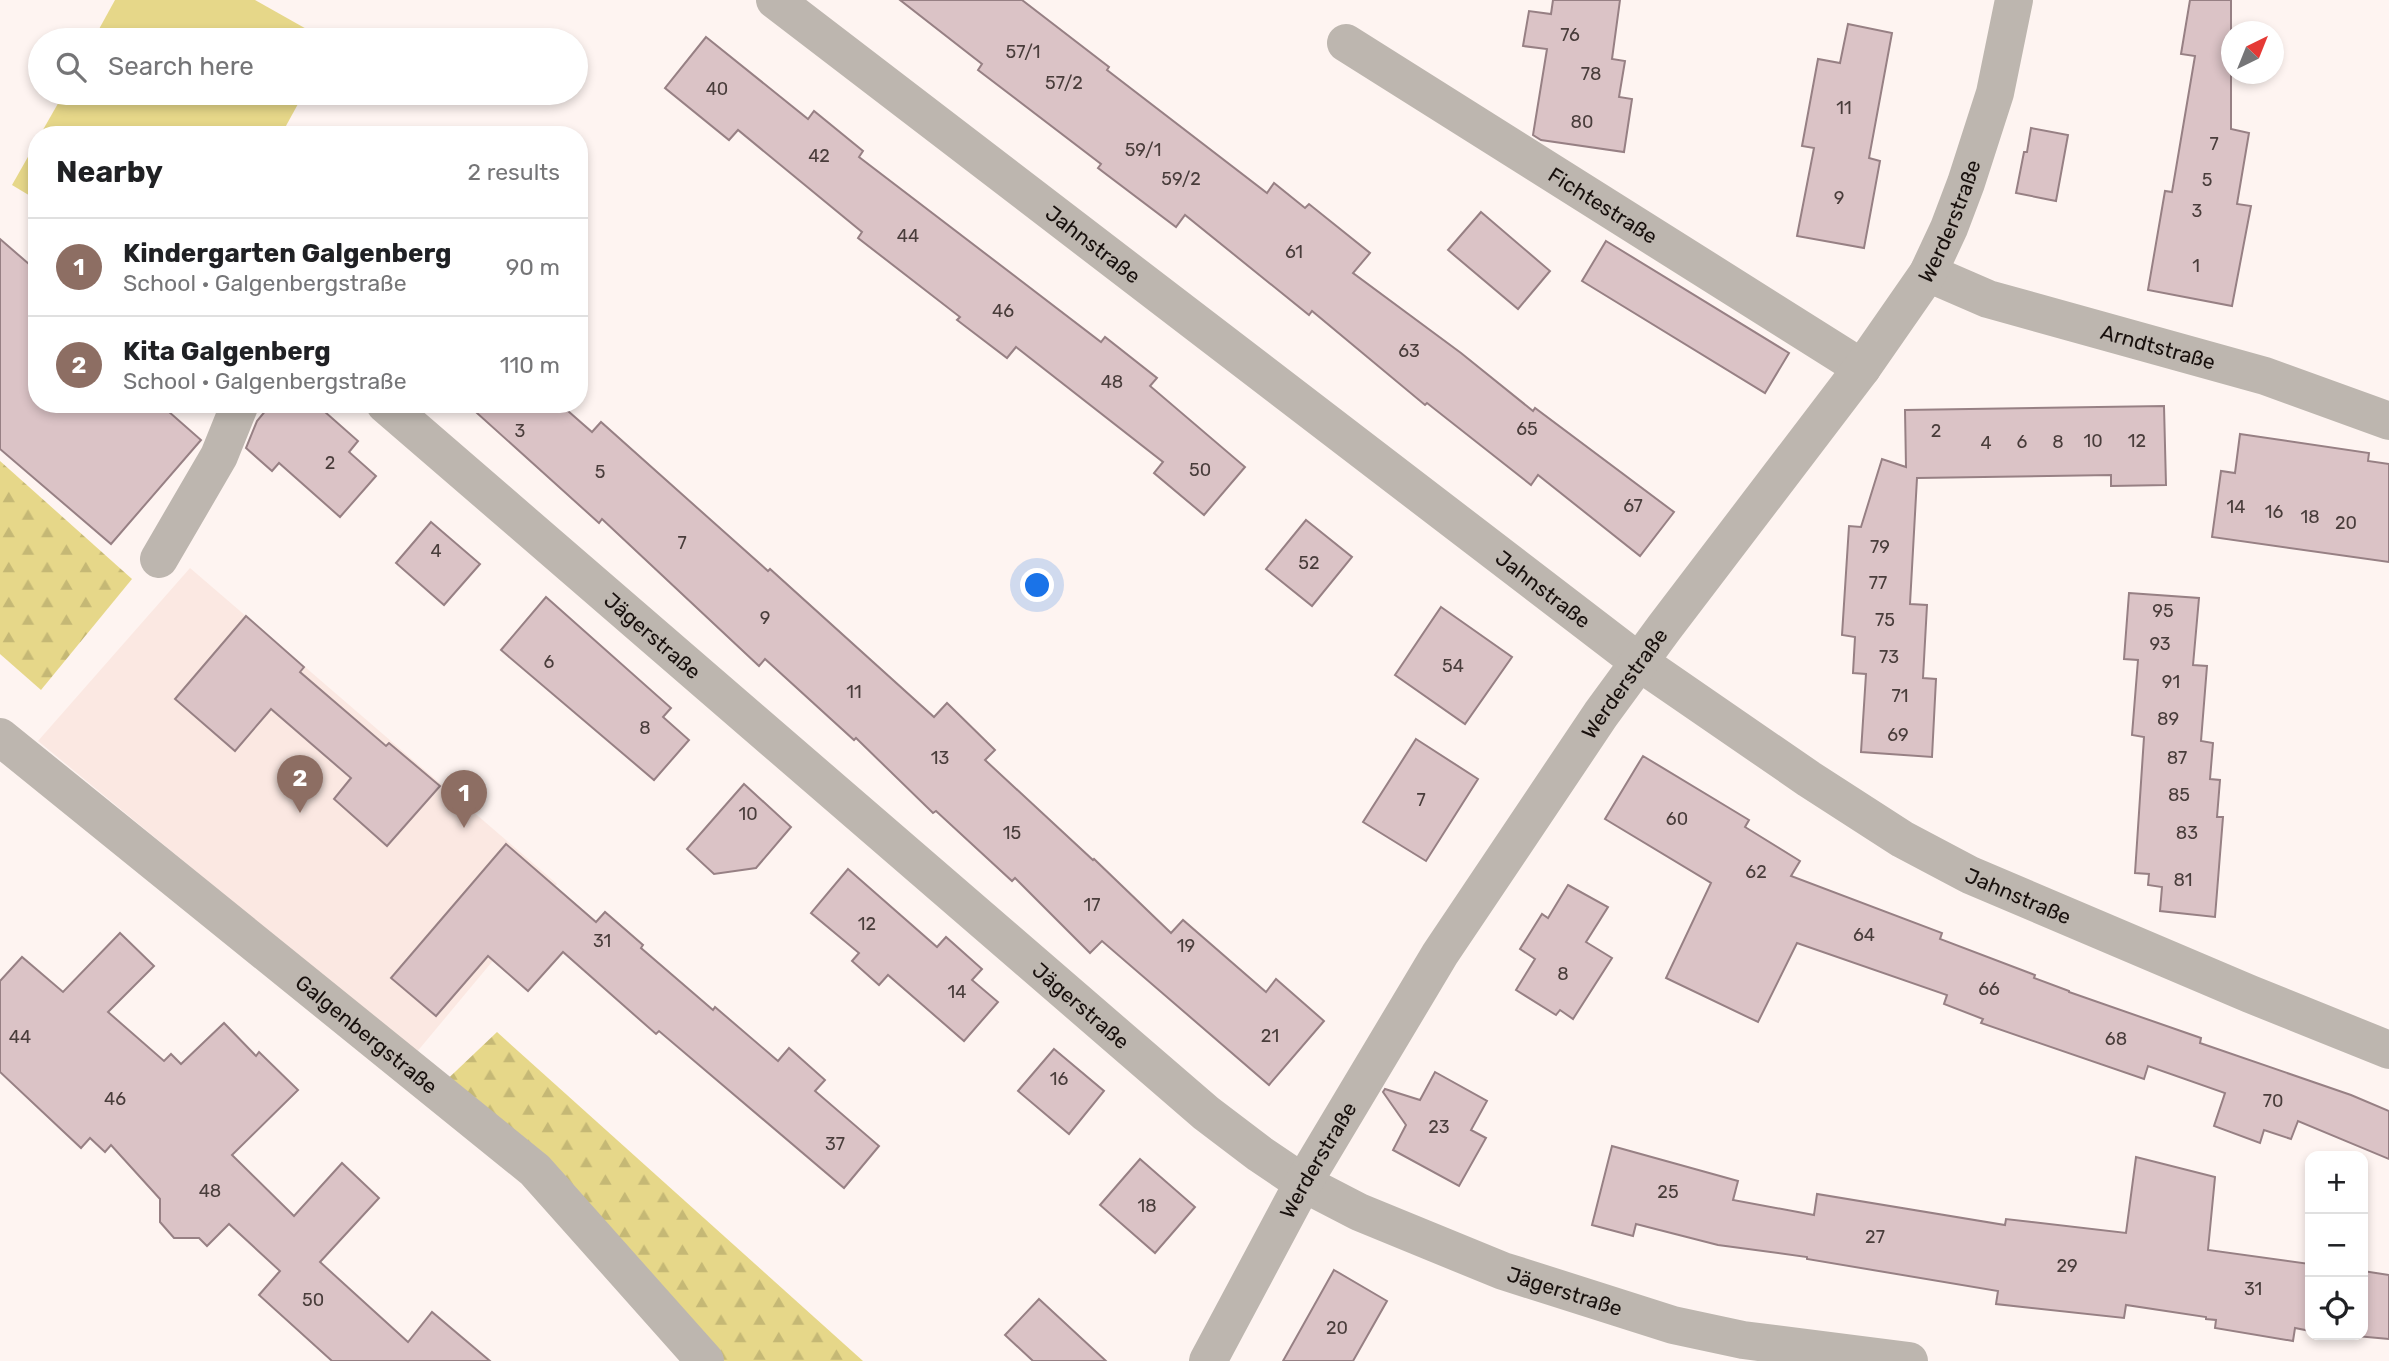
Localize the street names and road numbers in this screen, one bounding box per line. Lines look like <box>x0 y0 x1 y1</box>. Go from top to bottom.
street label: Werderstraße <box>1913 156 1985 288</box>
street label: Fichtestraße <box>1544 161 1662 249</box>
street label: Jahnstraße <box>1041 200 1146 288</box>
street label: Arndtstraße <box>2098 318 2218 374</box>
street label: Jahnstraße <box>1491 545 1596 633</box>
street label: Jägerstraße <box>599 587 706 684</box>
street label: Werderstraße <box>1576 623 1672 743</box>
street label: Jahnstraße <box>1962 862 2075 929</box>
street label: Jägerstraße <box>1028 957 1135 1054</box>
street label: Galgenbergstraße <box>291 969 443 1099</box>
street label: Werderstraße <box>1274 1097 1361 1222</box>
street label: Jägerstraße <box>1504 1261 1626 1321</box>

